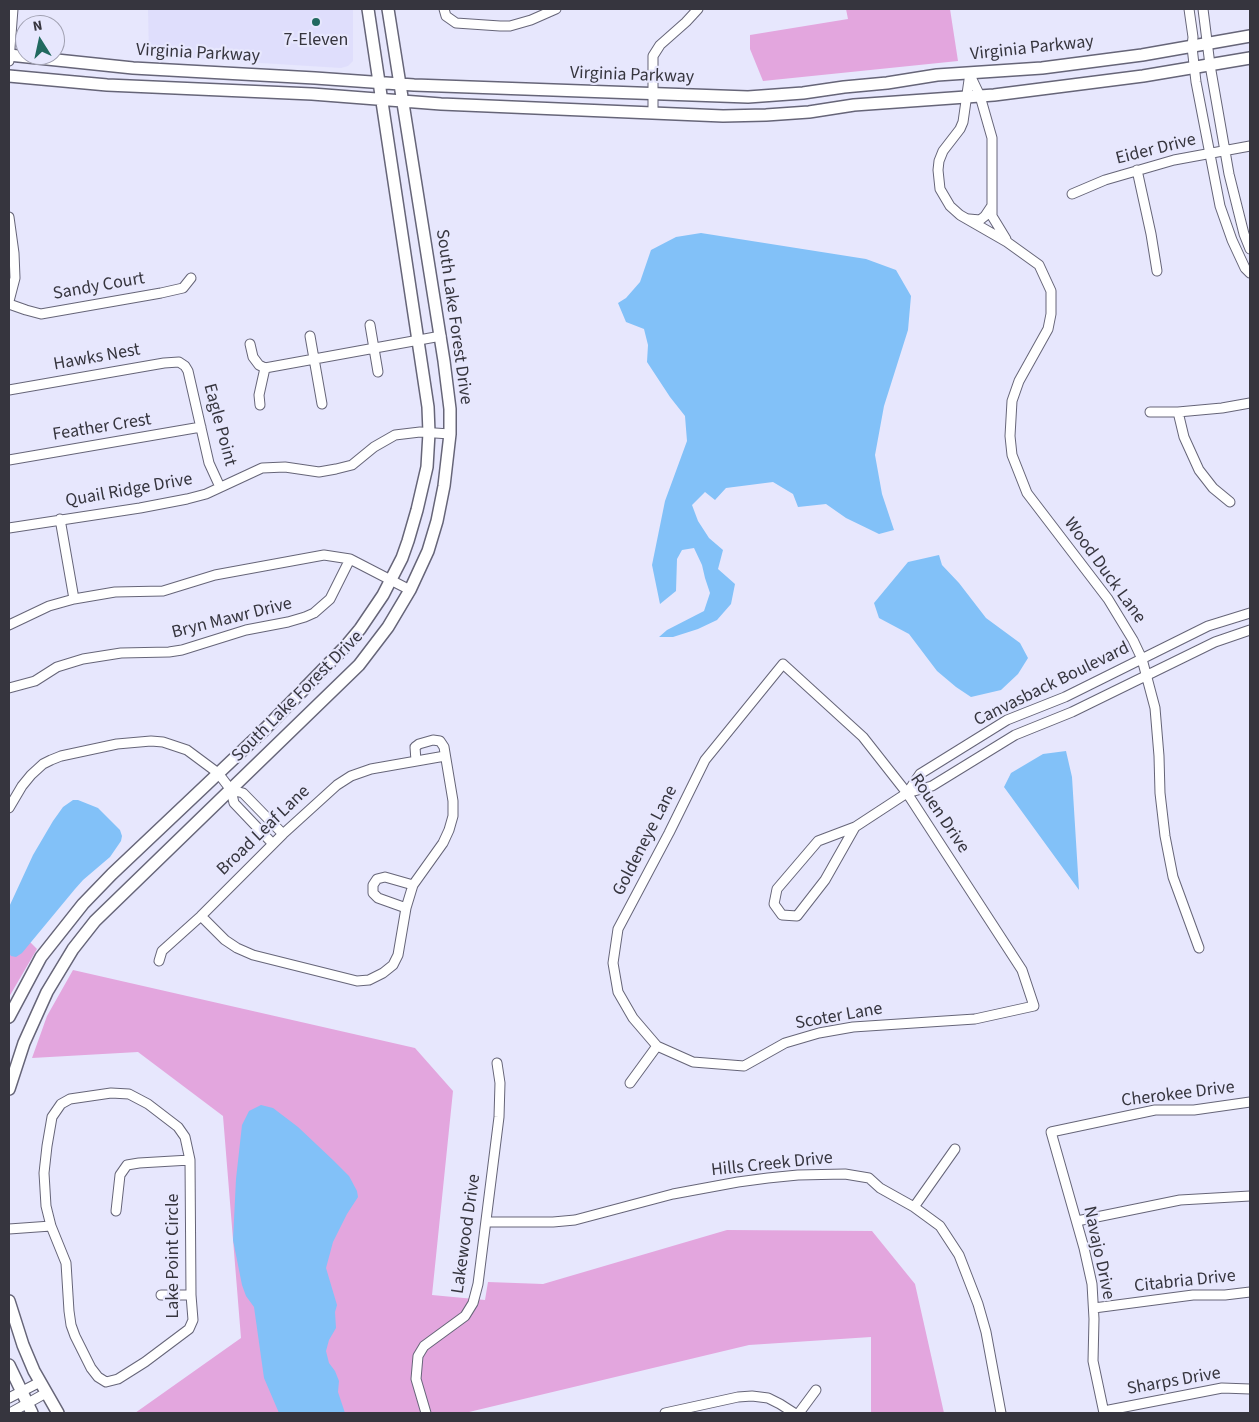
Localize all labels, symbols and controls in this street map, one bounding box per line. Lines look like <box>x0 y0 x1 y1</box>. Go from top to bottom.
north arrow <box>15 15 65 65</box>
text: N <box>31 16 44 37</box>
marker: 7-Eleven <box>310 16 322 28</box>
place label: 7-Eleven <box>284 30 348 52</box>
street label: Virginia Parkway <box>969 32 1095 66</box>
street label: Virginia Parkway <box>135 40 261 68</box>
street label: Virginia Parkway <box>570 63 694 89</box>
street label: Eider Drive <box>1114 130 1198 170</box>
street label: South Lake Forest Drive <box>430 228 476 406</box>
street label: Sandy Court <box>51 268 147 306</box>
street label: Hawks Nest <box>52 340 142 376</box>
street label: Eagle Point <box>198 381 240 469</box>
street label: Feather Crest <box>51 410 153 446</box>
street label: Quail Ridge Drive <box>64 469 194 513</box>
street label: Wood Duck Lane <box>1058 514 1150 628</box>
street label: Bryn Mawr Drive <box>170 594 294 644</box>
street label: South Lake Forest Drive <box>228 627 368 767</box>
street label: Canvasback Boulevard <box>971 638 1133 732</box>
street label: Rouen Drive <box>905 770 973 858</box>
street label: Broad Leaf Lane <box>213 781 315 881</box>
street label: Goldeneye Lane <box>609 782 683 900</box>
street label: Scoter Lane <box>794 999 884 1035</box>
street label: Cherokee Drive <box>1120 1077 1236 1113</box>
street label: Hills Creek Drive <box>710 1148 834 1182</box>
street label: Lakewood Drive <box>448 1173 486 1295</box>
street label: Lake Point Circle <box>163 1194 185 1318</box>
street label: Navajo Drive <box>1078 1204 1118 1302</box>
street label: Citabria Drive <box>1133 1266 1237 1298</box>
street label: Sharps Drive <box>1125 1363 1223 1401</box>

